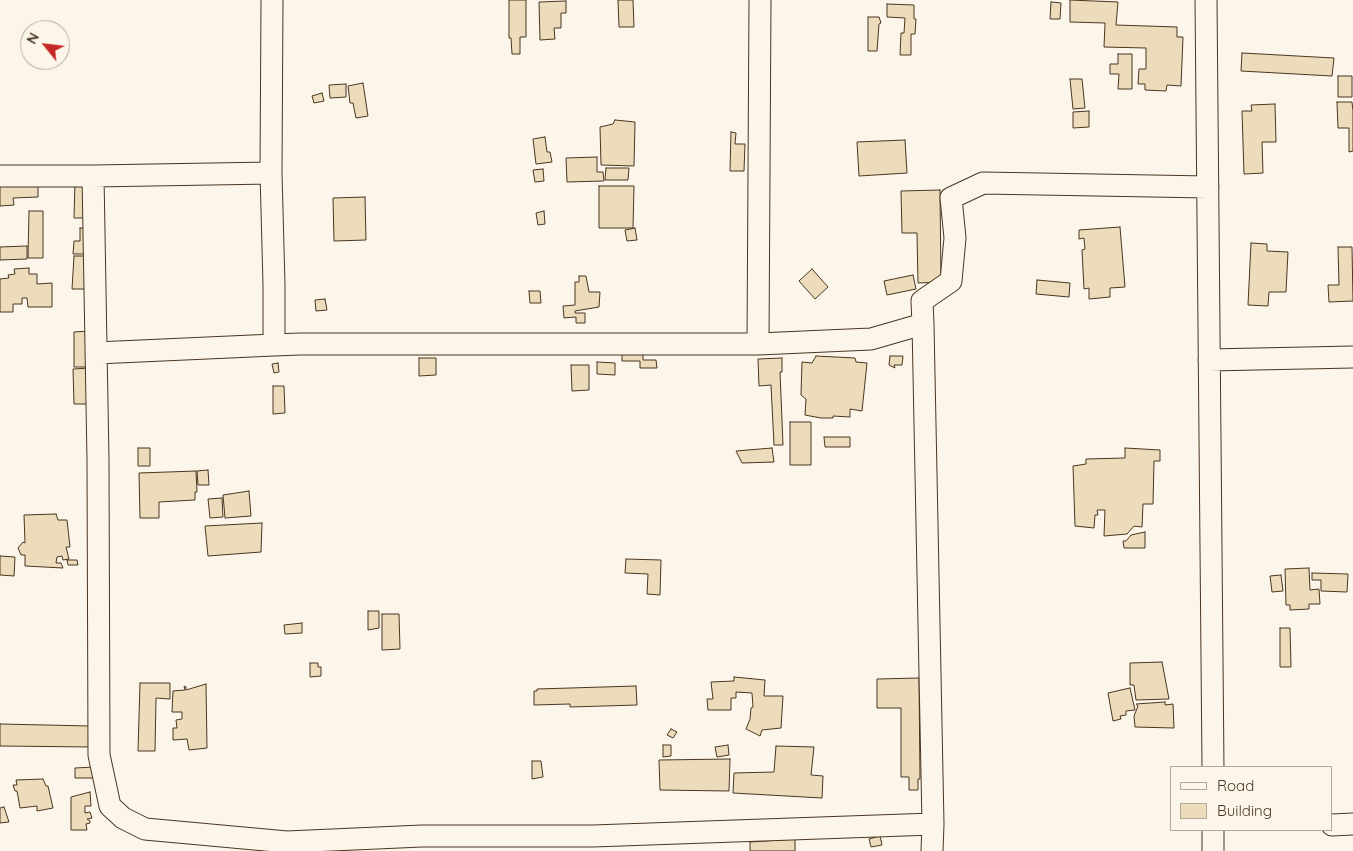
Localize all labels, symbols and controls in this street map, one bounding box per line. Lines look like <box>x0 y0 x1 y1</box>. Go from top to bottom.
north arrow <box>20 20 70 70</box>
text: N <box>22 29 43 47</box>
legend <box>1170 766 1333 831</box>
text: Road <box>1217 776 1254 795</box>
text: Building <box>1217 801 1272 820</box>

